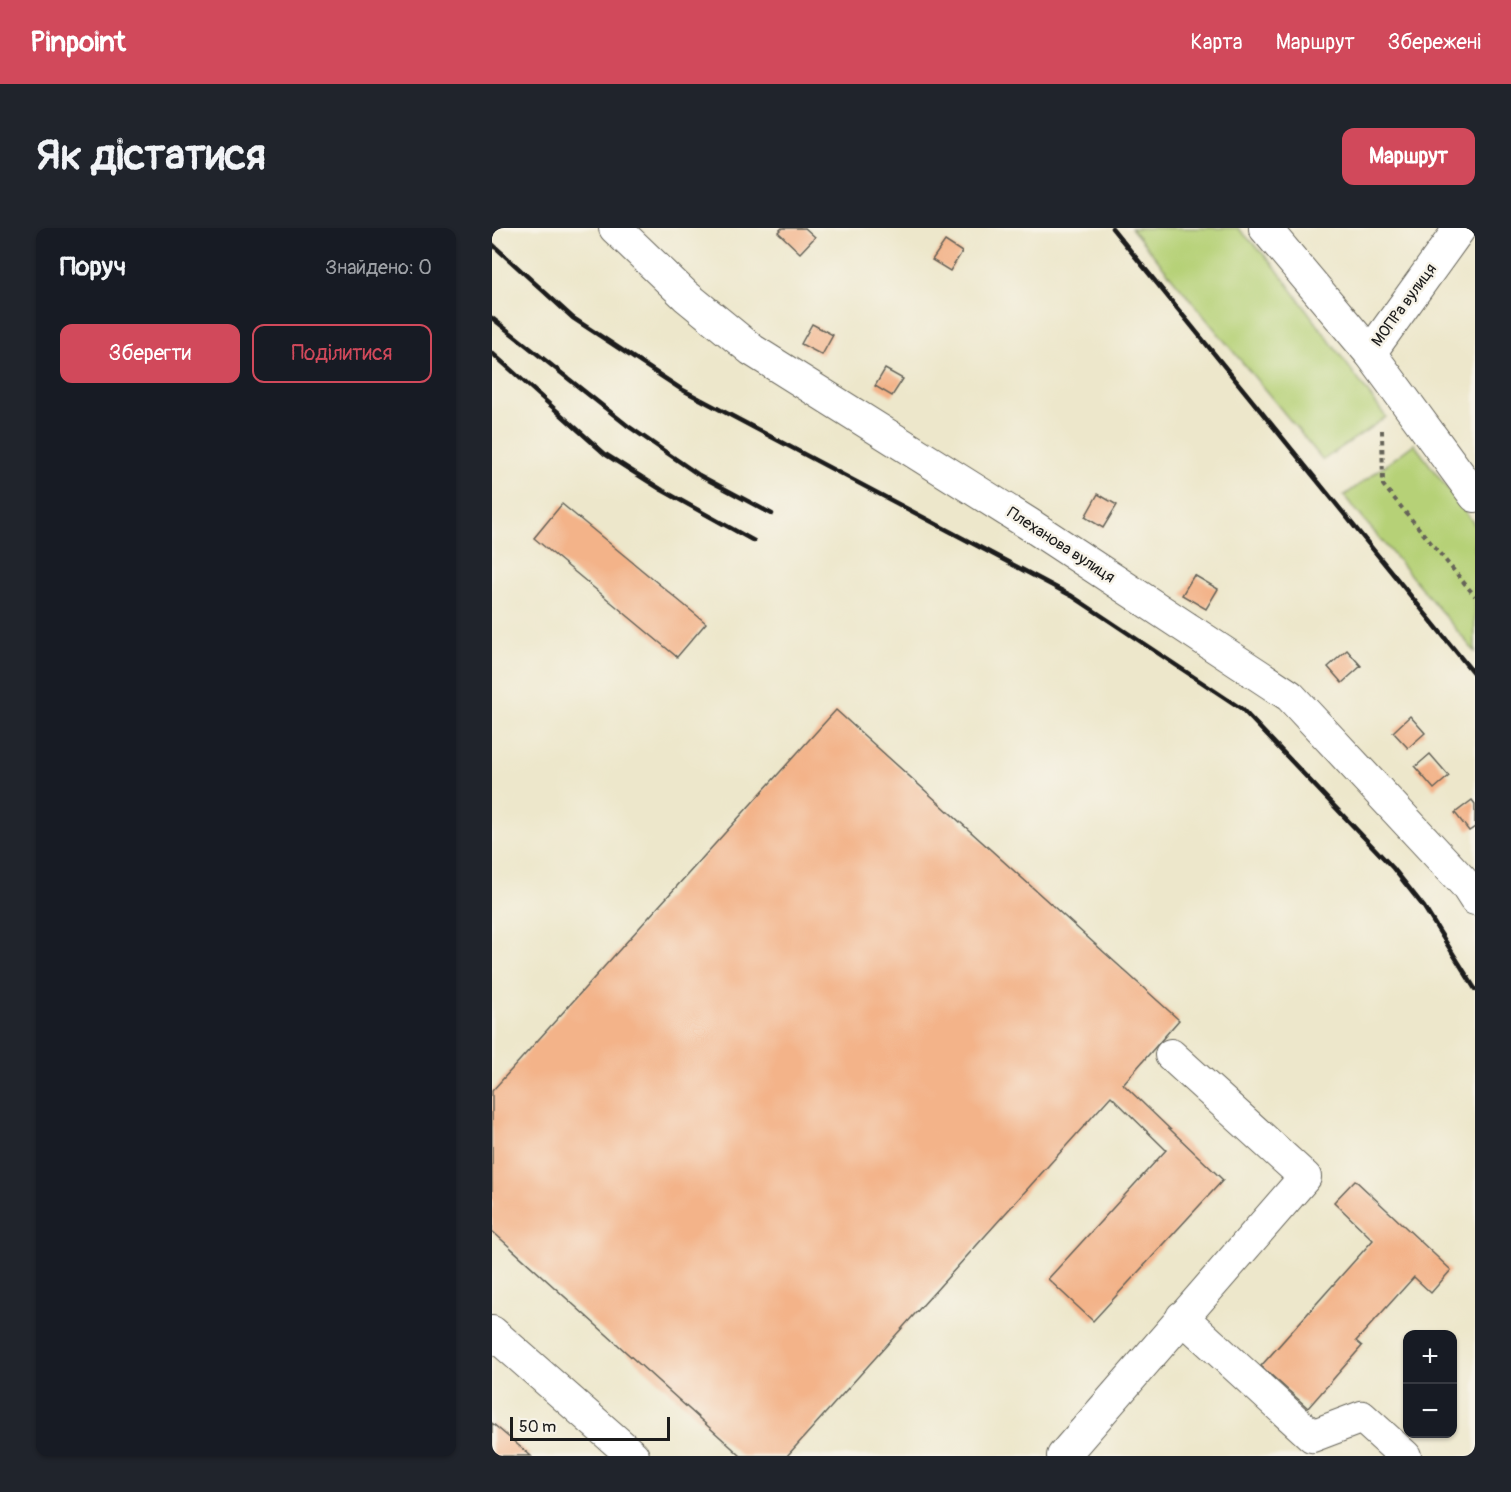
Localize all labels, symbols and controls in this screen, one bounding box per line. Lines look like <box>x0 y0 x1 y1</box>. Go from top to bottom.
text: Pinpoint <box>30 25 126 60</box>
text: Карта <box>1191 29 1243 56</box>
text: Маршрут <box>1276 29 1355 56</box>
text: Збережені <box>1388 29 1481 56</box>
button: Маршрут <box>1342 128 1475 185</box>
text: Як дістатися <box>36 130 266 182</box>
text: Поруч <box>60 251 126 283</box>
text: Знайдено: 0 <box>325 255 432 280</box>
street label: МОПРа вулиця <box>1367 260 1441 350</box>
button: Зберегти <box>60 324 240 383</box>
button: Поділитися <box>252 324 432 383</box>
street label: Плеханова вулиця <box>1003 503 1119 587</box>
map controls <box>1403 1330 1457 1438</box>
button: + <box>1403 1330 1457 1384</box>
button: − <box>1403 1384 1457 1438</box>
scale bar <box>510 1414 670 1442</box>
text: 50 m <box>519 1417 556 1437</box>

